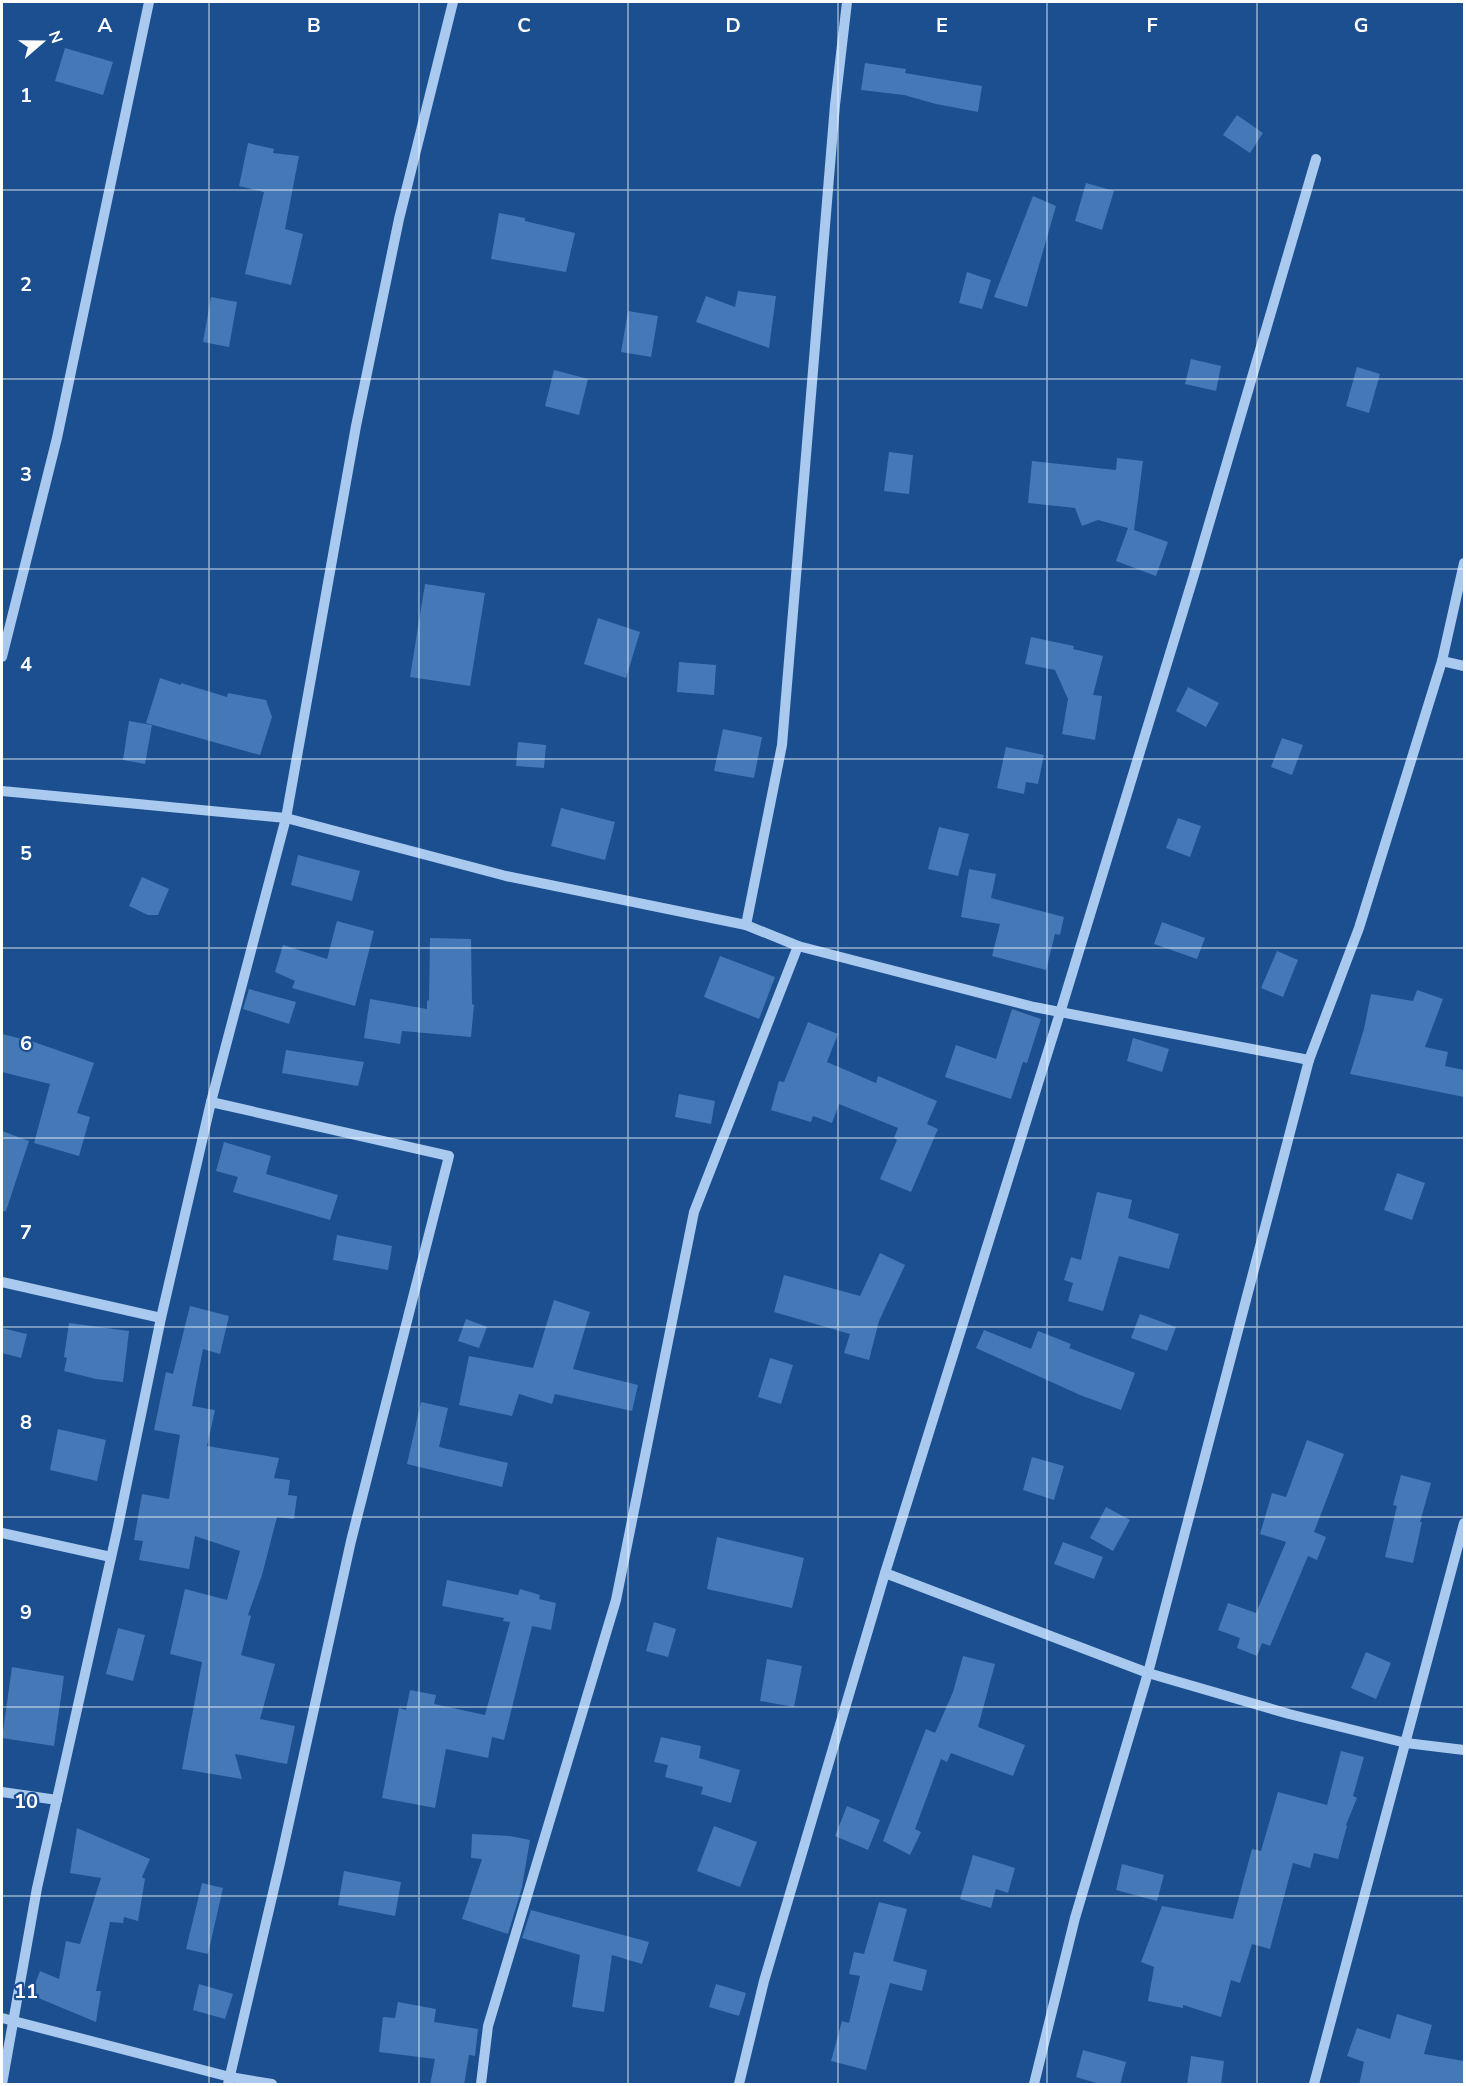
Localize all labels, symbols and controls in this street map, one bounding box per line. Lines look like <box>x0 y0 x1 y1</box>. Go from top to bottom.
north arrow <box>12 12 72 72</box>
text: A <box>98 12 113 39</box>
text: B <box>307 12 321 39</box>
text: C <box>517 12 531 39</box>
text: D <box>725 12 741 39</box>
text: E <box>936 12 948 39</box>
text: F <box>1146 12 1158 39</box>
text: G <box>1354 12 1368 39</box>
text: N <box>43 28 68 47</box>
text: 1 <box>20 82 32 109</box>
text: 2 <box>20 271 32 298</box>
text: 3 <box>20 461 32 488</box>
text: 4 <box>20 651 32 678</box>
text: 5 <box>20 840 32 867</box>
text: 6 <box>20 1030 32 1057</box>
text: 7 <box>20 1219 32 1246</box>
text: 8 <box>20 1409 32 1436</box>
text: 9 <box>20 1599 32 1626</box>
text: 10 <box>14 1788 38 1815</box>
text: 11 <box>14 1978 38 2005</box>

